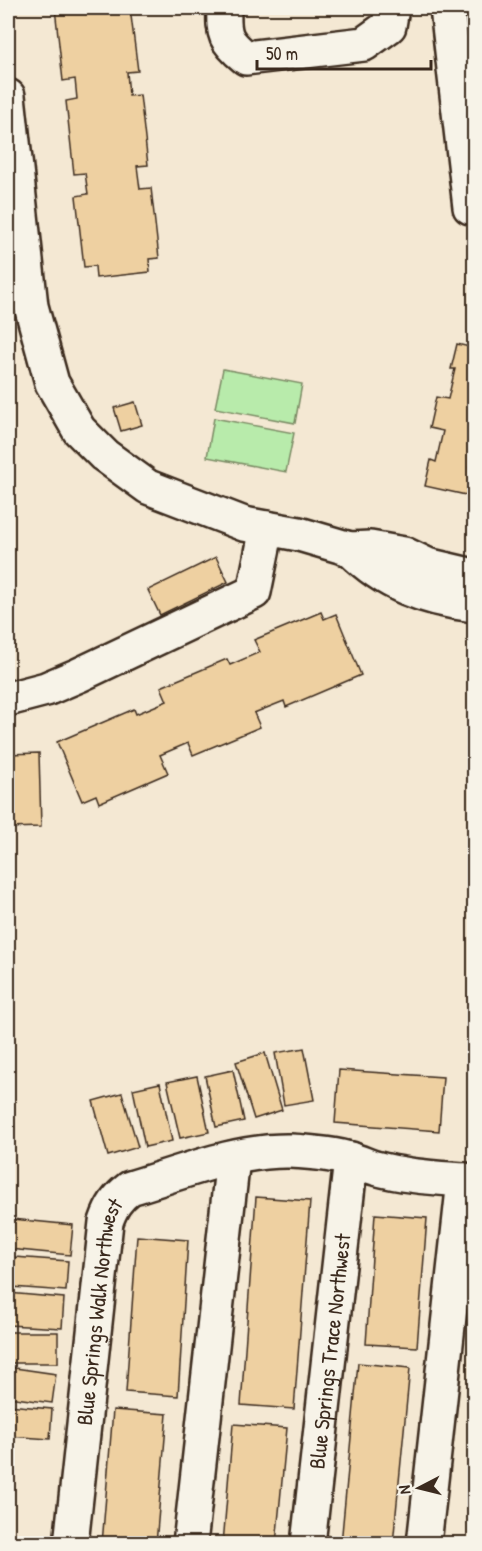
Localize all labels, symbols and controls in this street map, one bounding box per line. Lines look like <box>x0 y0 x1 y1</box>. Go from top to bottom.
scale bar <box>257 33 431 71</box>
text: 50 m <box>266 41 298 66</box>
street label: Blue Springs Walk Northwest <box>69 1191 130 1427</box>
street label: Blue Springs Trace Northwest <box>301 1232 358 1470</box>
north arrow <box>389 1458 449 1518</box>
text: N <box>393 1484 416 1495</box>

